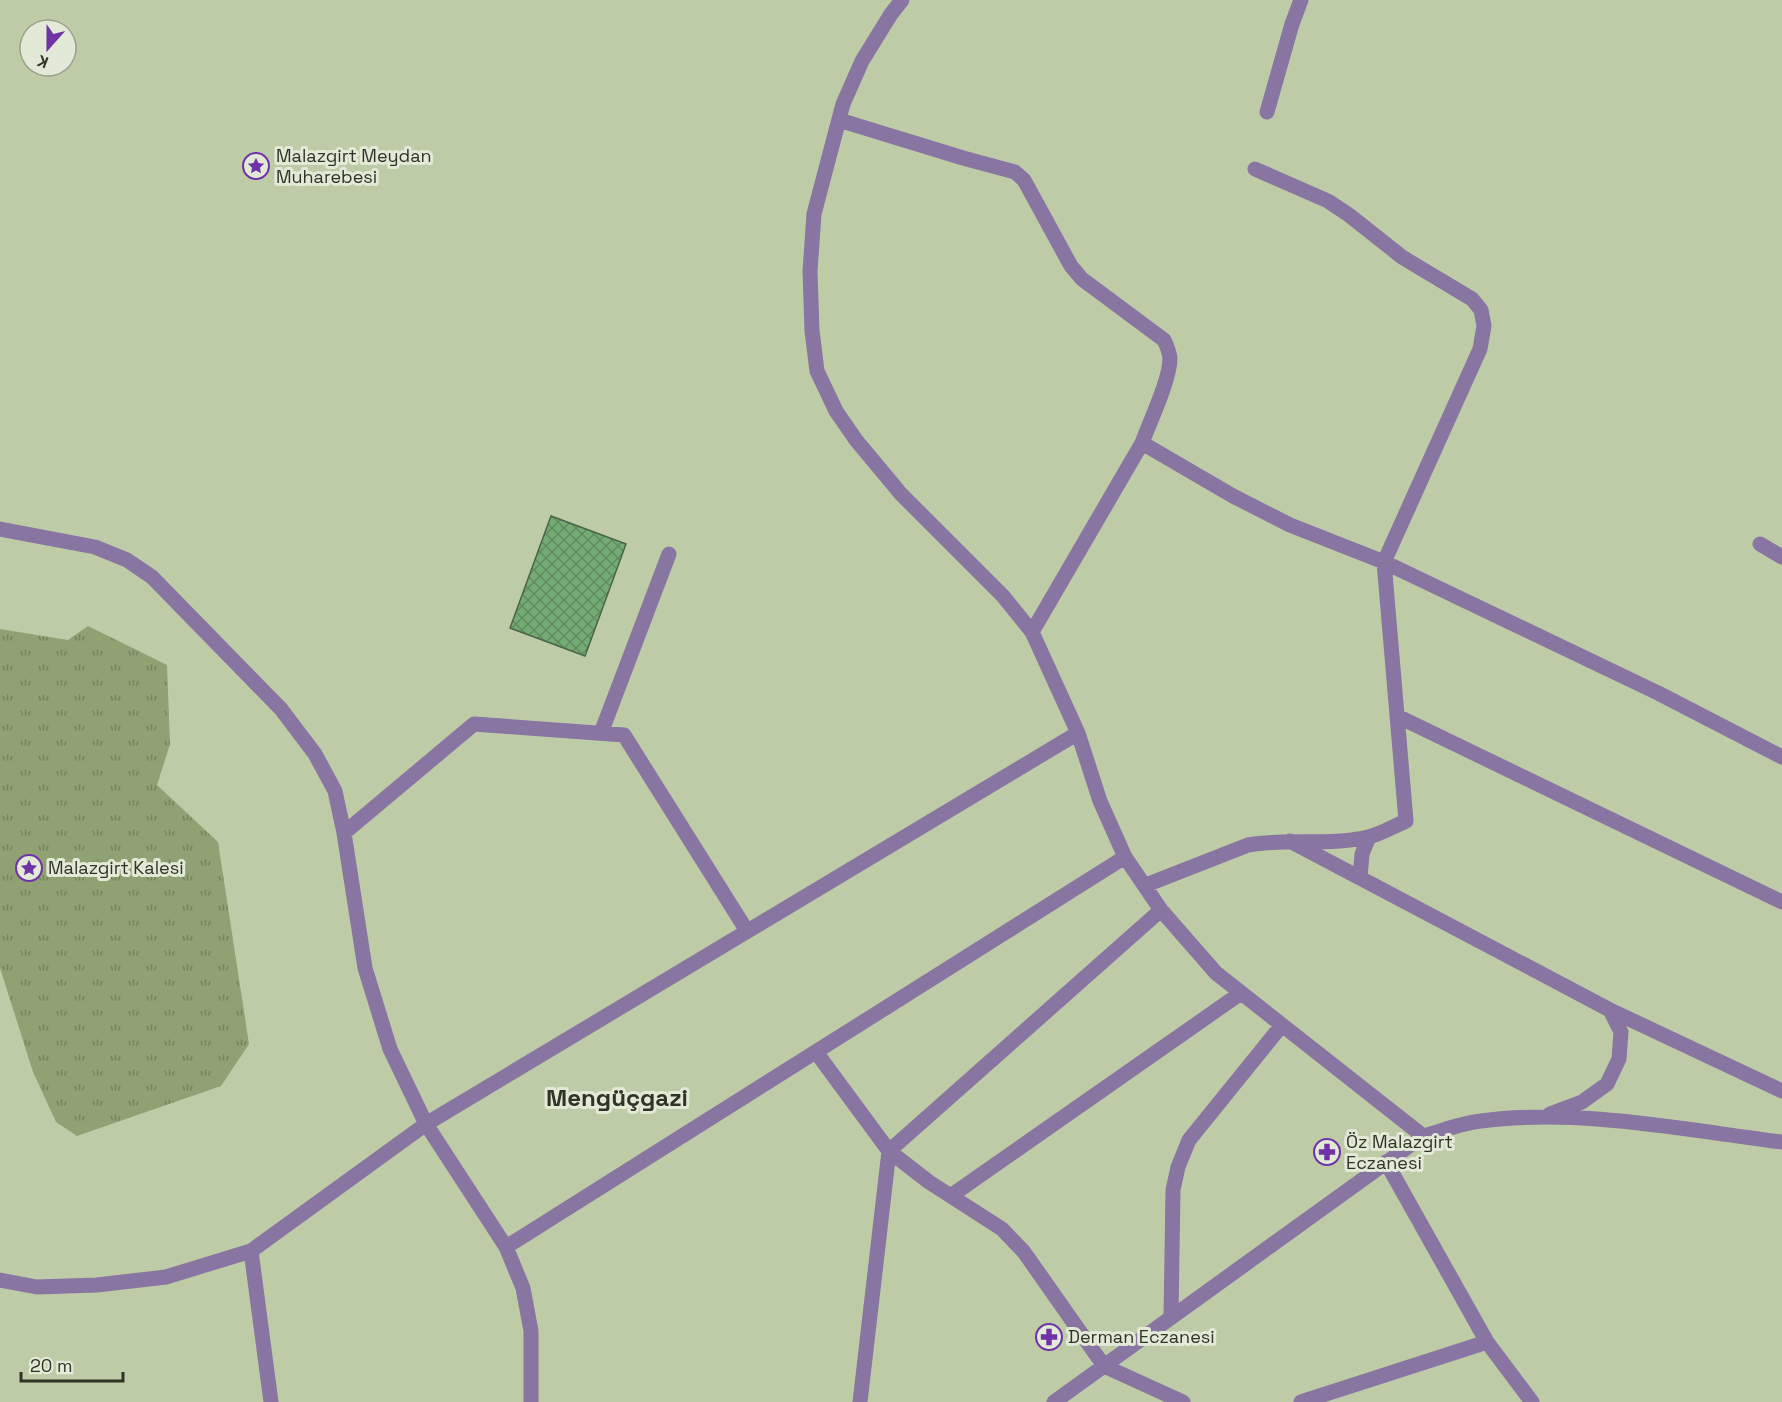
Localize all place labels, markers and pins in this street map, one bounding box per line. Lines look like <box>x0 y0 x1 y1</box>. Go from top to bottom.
place label: Malazgirt Meydan Muharebesi <box>276 144 432 188</box>
place icon: Malazgirt Meydan Muharebesi <box>241 151 271 181</box>
place icon: Malazgirt Kalesi <box>14 853 44 883</box>
place label: Malazgirt Kalesi <box>48 856 184 879</box>
place label: Öz Malazgirt Eczanesi <box>1346 1130 1453 1174</box>
pharmacy icon: Öz Malazgirt Eczanesi <box>1312 1137 1342 1167</box>
pharmacy icon: Derman Eczanesi <box>1034 1322 1064 1352</box>
place label: Derman Eczanesi <box>1068 1325 1215 1348</box>

